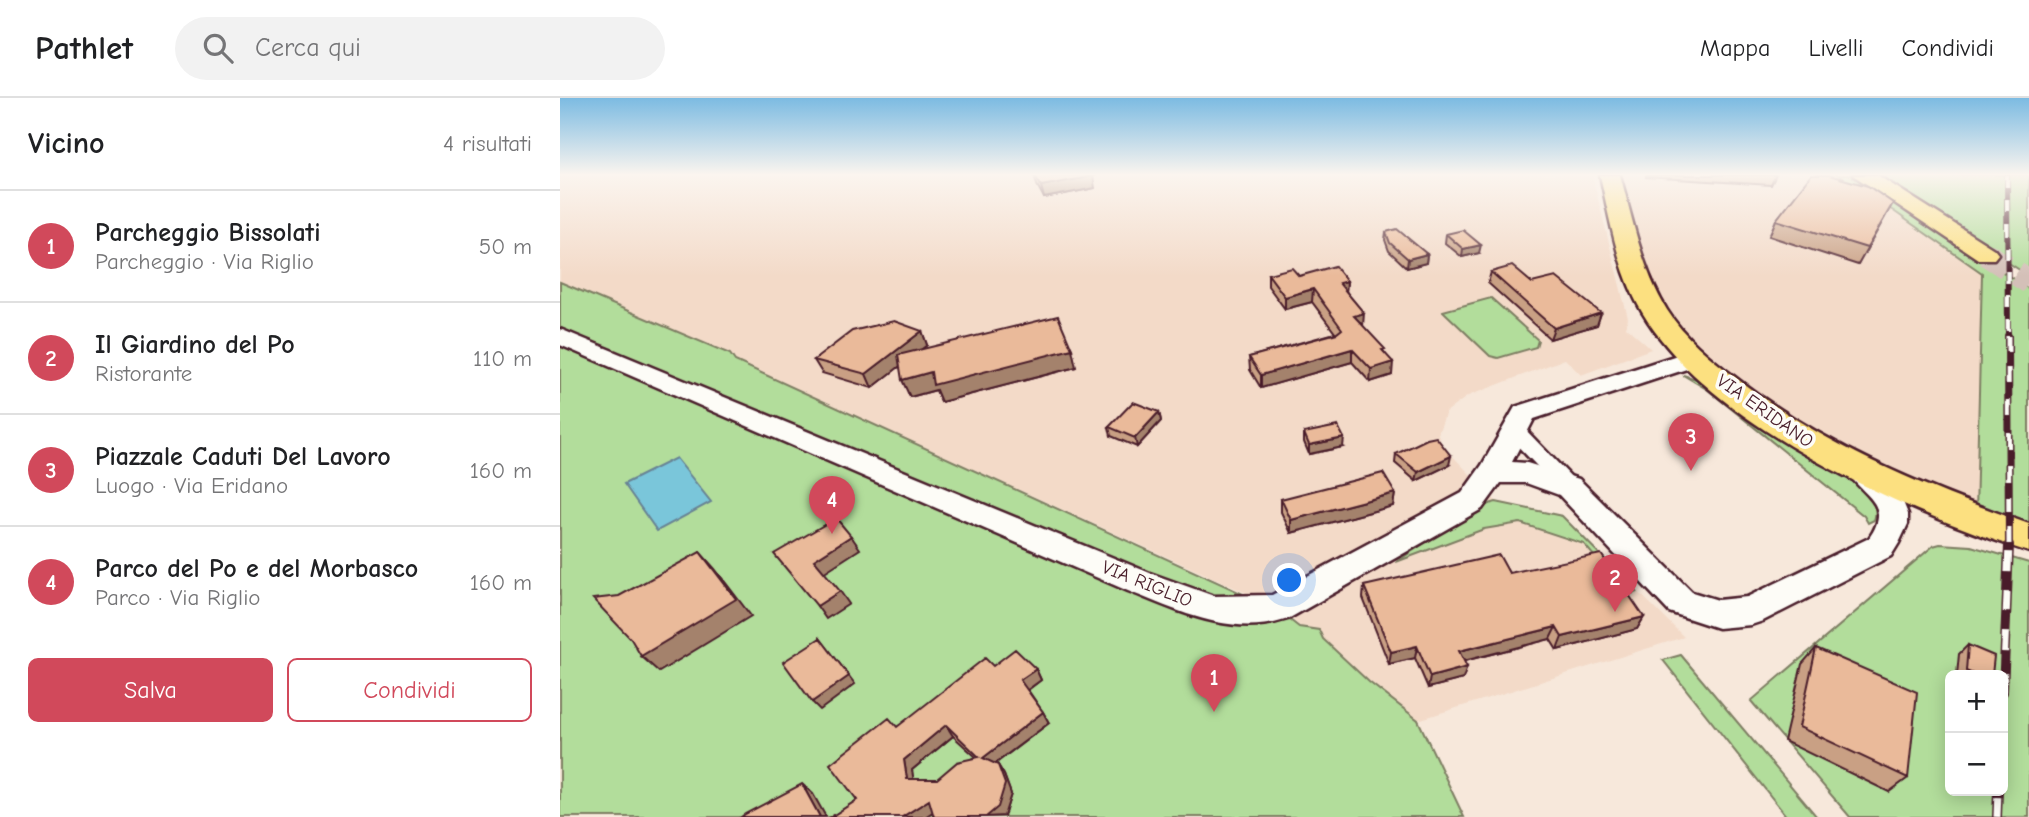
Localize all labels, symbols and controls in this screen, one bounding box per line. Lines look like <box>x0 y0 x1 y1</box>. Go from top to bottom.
search box <box>175 17 665 80</box>
text: Pathlet <box>35 29 133 67</box>
icon: search <box>199 29 237 67</box>
text: Cerca qui <box>255 33 361 63</box>
text: Mappa <box>1700 34 1770 62</box>
text: Livelli <box>1808 34 1863 62</box>
text: Condividi <box>1901 34 1994 62</box>
text: Vicino <box>28 126 105 161</box>
text: 4 risultati <box>443 130 532 157</box>
text: Parcheggio Bissolati <box>95 218 320 248</box>
text: 1 <box>46 233 56 260</box>
text: 50 m <box>479 233 532 260</box>
text: Parcheggio · Via Riglio <box>95 248 314 275</box>
text: Il Giardino del Po <box>95 330 295 360</box>
text: 2 <box>45 345 57 372</box>
text: 110 m <box>473 345 532 372</box>
text: Ristorante <box>95 360 192 387</box>
street label: VIA ERIDANO <box>1712 370 1818 452</box>
pin: 3 <box>1668 413 1714 471</box>
text: Piazzale Caduti Del Lavoro <box>95 442 391 472</box>
text: 3 <box>45 457 57 484</box>
text: 160 m <box>470 457 532 484</box>
text: Luogo · Via Eridano <box>95 472 288 499</box>
pin: 4 <box>809 476 855 534</box>
text: Parco del Po e del Morbasco <box>95 554 418 584</box>
pin: 2 <box>1592 554 1638 612</box>
street label: VIA RIGLIO <box>1099 556 1195 612</box>
your location <box>1272 563 1306 597</box>
text: 4 <box>46 569 56 596</box>
text: 160 m <box>470 569 532 596</box>
text: Parco · Via Riglio <box>95 584 261 611</box>
pin: 1 <box>1191 654 1237 712</box>
button: Salva <box>28 658 273 722</box>
button: Condividi <box>287 658 532 722</box>
map controls <box>1945 670 2008 796</box>
button: + <box>1945 670 2008 733</box>
button: − <box>1945 733 2008 796</box>

